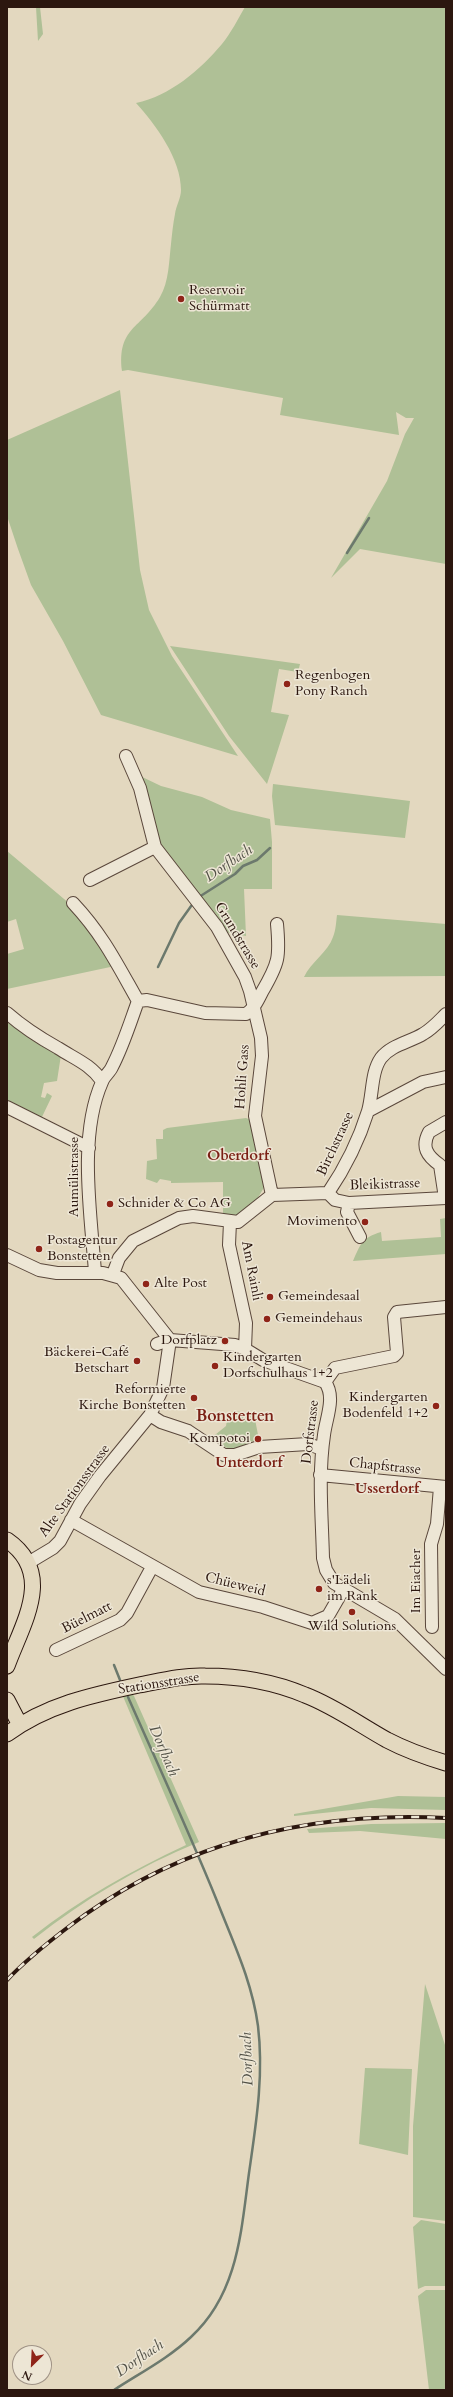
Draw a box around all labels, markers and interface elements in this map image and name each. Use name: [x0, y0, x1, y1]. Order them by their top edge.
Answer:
place label: Reservoir Schürmatt: [189, 283, 250, 316]
marker: Reservoir Schürmatt: [176, 294, 186, 304]
place label: Regenbogen Pony Ranch: [295, 668, 370, 700]
marker: Regenbogen Pony Ranch: [282, 679, 292, 689]
water label: Dorfbach: [202, 842, 256, 886]
street label: Grundstrasse: [210, 899, 264, 973]
street label: Hohli Gass: [232, 1044, 254, 1110]
street label: Birchstrasse: [314, 1109, 358, 1179]
street label: Aumülistrasse: [67, 1137, 83, 1217]
district label: Oberdorf: [207, 1148, 269, 1166]
street label: Bleikistrasse: [349, 1175, 421, 1195]
place label: Schnider & Co AG: [118, 1196, 231, 1212]
marker: Schnider & Co AG: [105, 1199, 115, 1209]
place label: Movimento: [287, 1214, 357, 1230]
marker: Movimento: [360, 1217, 370, 1227]
place label: Postagentur Bonstetten: [47, 1233, 117, 1266]
street label: Am Rainli: [237, 1240, 265, 1302]
marker: Postagentur Bonstetten: [34, 1244, 44, 1254]
place label: Alte Post: [154, 1276, 207, 1292]
marker: Alte Post: [141, 1279, 151, 1289]
place label: Gemeindesaal: [278, 1289, 360, 1305]
marker: Gemeindesaal: [265, 1292, 275, 1302]
place label: Gemeindehaus: [275, 1311, 362, 1327]
marker: Gemeindehaus: [262, 1314, 272, 1324]
place label: Dorfplatz: [161, 1333, 217, 1349]
marker: Dorfplatz: [220, 1336, 230, 1346]
place label: Bäckerei-Café Betschart: [44, 1345, 129, 1378]
place label: Kindergarten Dorfschulhaus 1+2: [223, 1350, 333, 1382]
marker: Bäckerei-Café Betschart: [132, 1356, 142, 1366]
marker: Kindergarten Dorfschulhaus 1+2: [210, 1361, 220, 1371]
place label: Reformierte Kirche Bonstetten: [79, 1382, 186, 1414]
place label: Kindergarten Bodenfeld 1+2: [342, 1390, 428, 1422]
marker: Reformierte Kirche Bonstetten: [189, 1393, 199, 1403]
street label: Dorfstrasse: [299, 1399, 323, 1465]
marker: Kindergarten Bodenfeld 1+2: [431, 1401, 441, 1411]
district label: Bonstetten: [196, 1407, 274, 1427]
place label: Kompotoi: [189, 1431, 250, 1447]
marker: Kompotoi: [253, 1434, 263, 1444]
street label: Alte Stationsstrasse: [36, 1442, 114, 1540]
district label: Unterdorf: [215, 1455, 283, 1473]
street label: Chapfstrasse: [348, 1455, 422, 1479]
district label: Usserdorf: [355, 1481, 419, 1499]
street label: Im Eiacher: [409, 1549, 425, 1613]
street label: Chüeweid: [203, 1569, 267, 1601]
place label: s'Lädeli im Rank: [327, 1573, 378, 1606]
marker: s'Lädeli im Rank: [314, 1584, 324, 1594]
street label: Büelmatt: [59, 1598, 115, 1638]
marker: Wild Solutions: [347, 1607, 357, 1617]
place label: Wild Solutions: [308, 1619, 396, 1635]
street label: Stationsstrasse: [117, 1669, 201, 1699]
water label: Dorfbach: [144, 1723, 182, 1779]
water label: Dorfbach: [238, 2032, 258, 2086]
water label: Dorfbach: [113, 2337, 167, 2381]
north arrow: [12, 2345, 52, 2385]
text: N: [20, 2367, 35, 2384]

